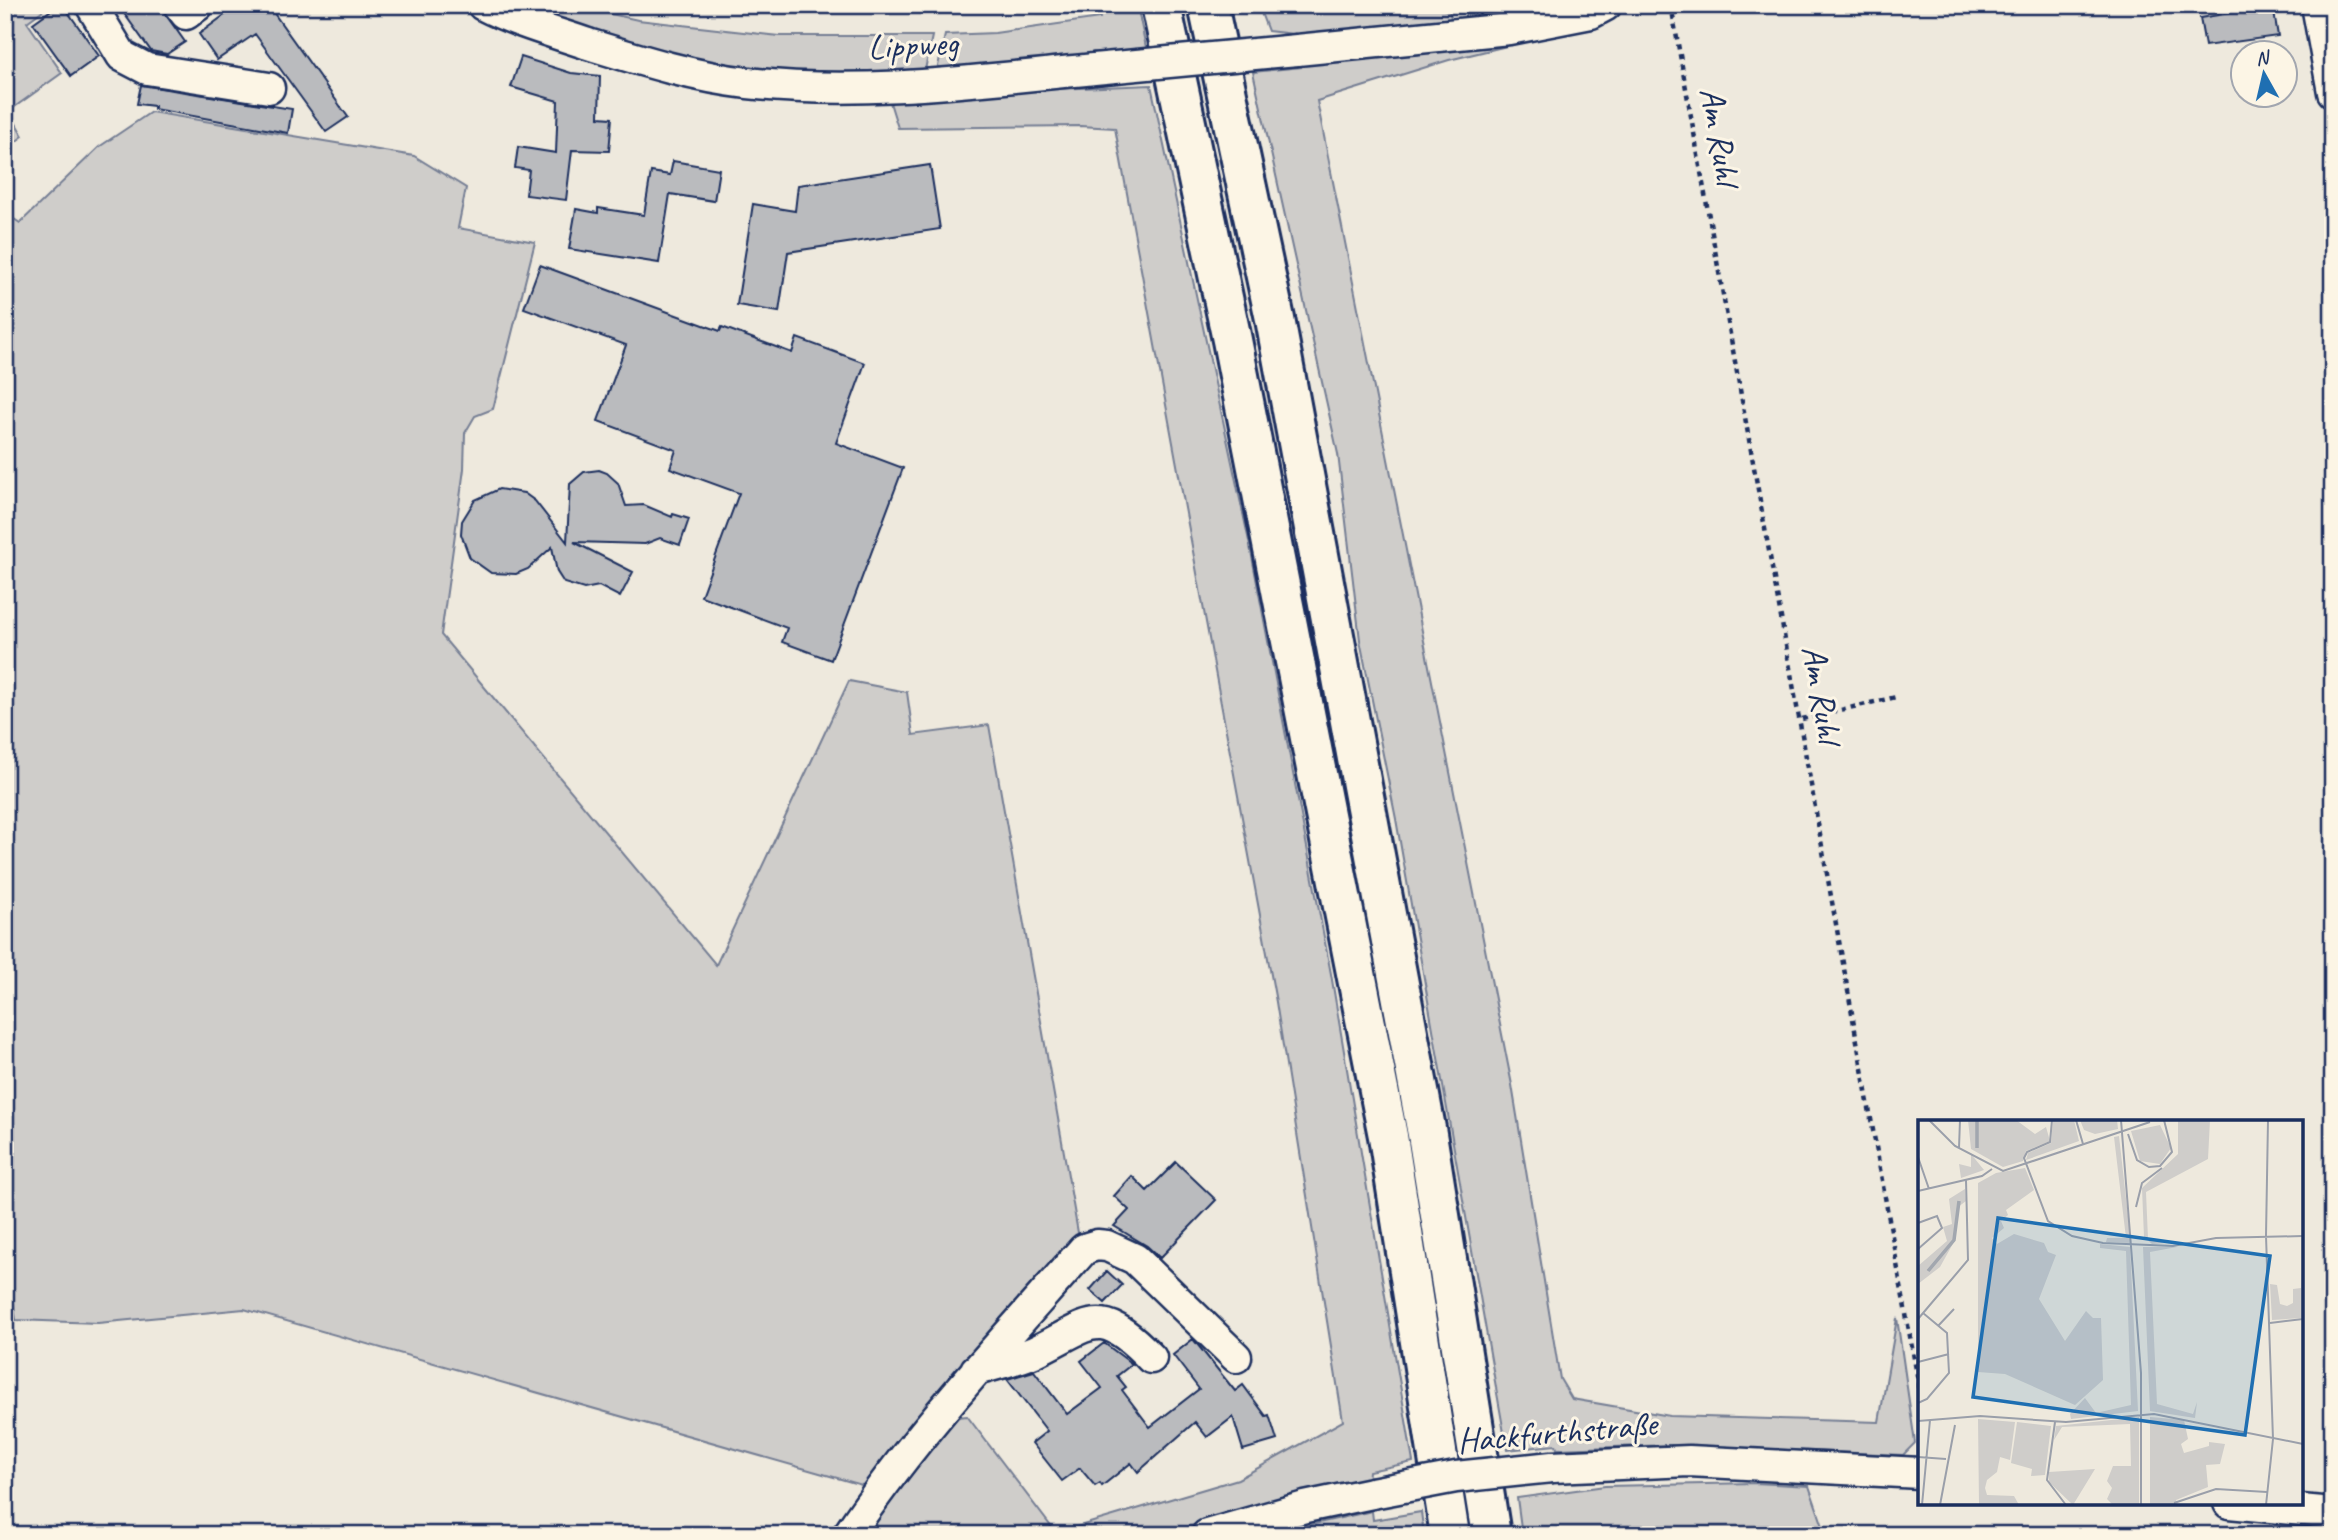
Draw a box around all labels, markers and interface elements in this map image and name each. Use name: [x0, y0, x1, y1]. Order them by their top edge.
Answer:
street label: Lippweg: [867, 20, 961, 70]
north arrow: [2230, 38, 2300, 108]
text: N: [2254, 45, 2272, 71]
street label: Am Ruhl: [1689, 84, 1752, 194]
street label: Am Ruhl: [1791, 642, 1854, 752]
inset map: [1918, 1120, 2303, 1505]
street label: Hackfurthstraße: [1455, 1401, 1661, 1463]

